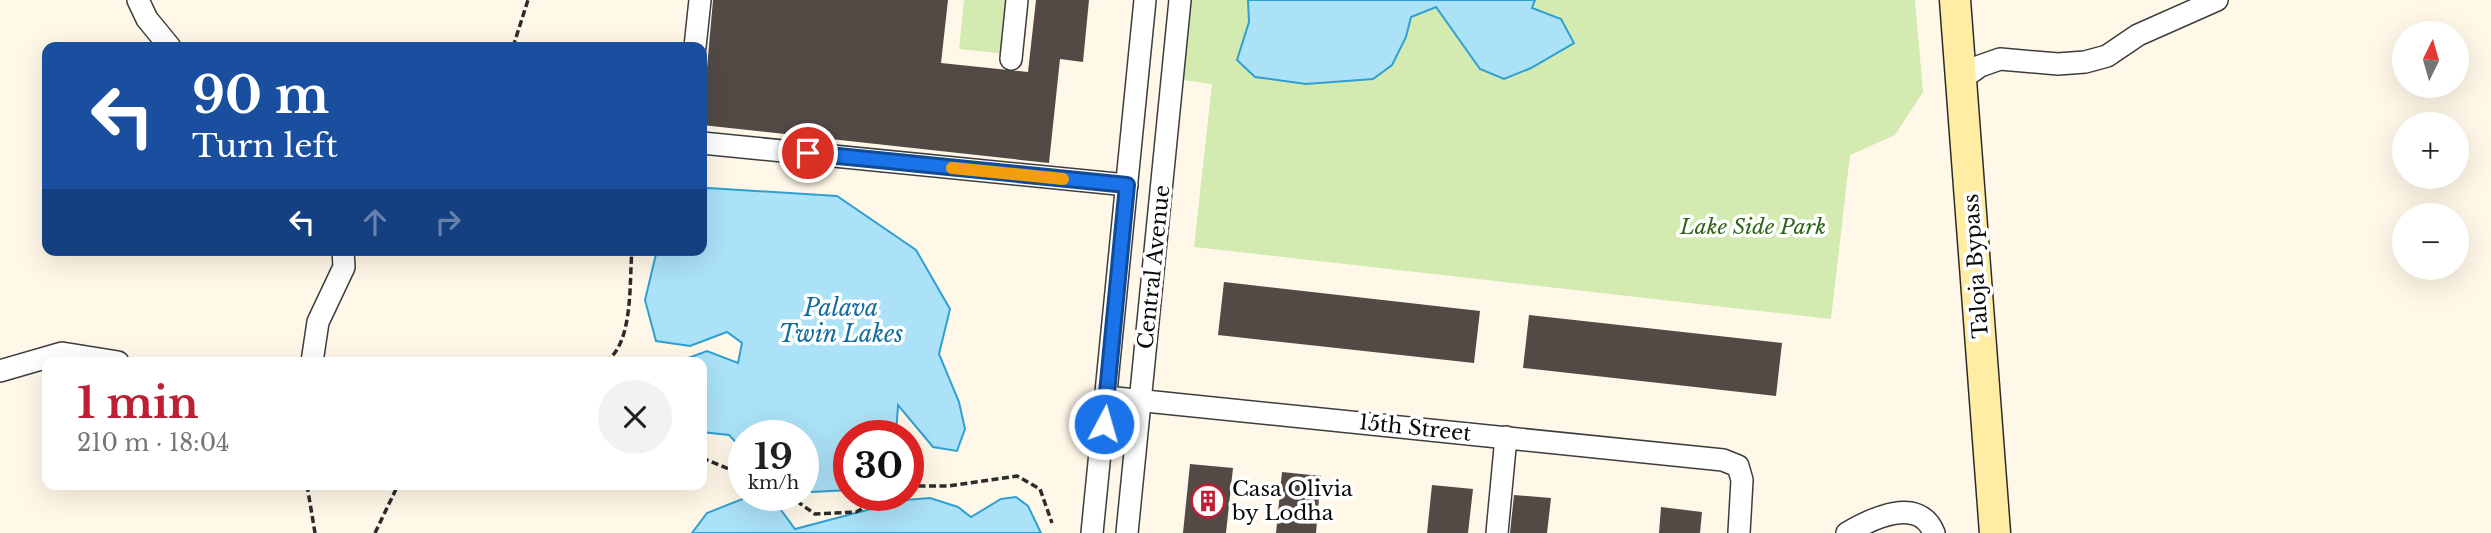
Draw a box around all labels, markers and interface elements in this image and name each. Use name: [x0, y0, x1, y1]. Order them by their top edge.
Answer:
north arrow: [2392, 21, 2469, 98]
map controls: [2392, 21, 2469, 280]
text: 90 m: [192, 65, 329, 126]
icon: left: [77, 70, 168, 161]
button: +: [2392, 112, 2469, 189]
pin: [778, 123, 838, 183]
text: Turn left: [192, 126, 338, 166]
icon: arrive: [789, 134, 827, 172]
street label: Central Avenue: [1132, 184, 1176, 350]
street label: Taloja Bypass: [1958, 193, 1994, 339]
icon: left: [283, 203, 321, 241]
icon: ahead: [356, 203, 394, 241]
icon: right: [429, 203, 467, 241]
button: −: [2392, 203, 2469, 280]
park label: Lake Side Park: [1679, 214, 1826, 240]
water label: Palava Twin Lakes: [779, 294, 903, 348]
text: 1 min: [77, 377, 199, 429]
button: close: [598, 380, 672, 454]
position arrow: [1067, 387, 1141, 461]
street label: 15th Street: [1358, 409, 1473, 447]
speed limit sign: 30: [833, 420, 924, 511]
text: 210 m · 18:04: [77, 429, 230, 457]
text: 19: [754, 435, 793, 478]
text: km/h: [748, 472, 799, 494]
place label: Casa Olivia by Lodha: [1231, 476, 1353, 526]
building icon: Casa Olivia by Lodha: [1189, 482, 1227, 520]

